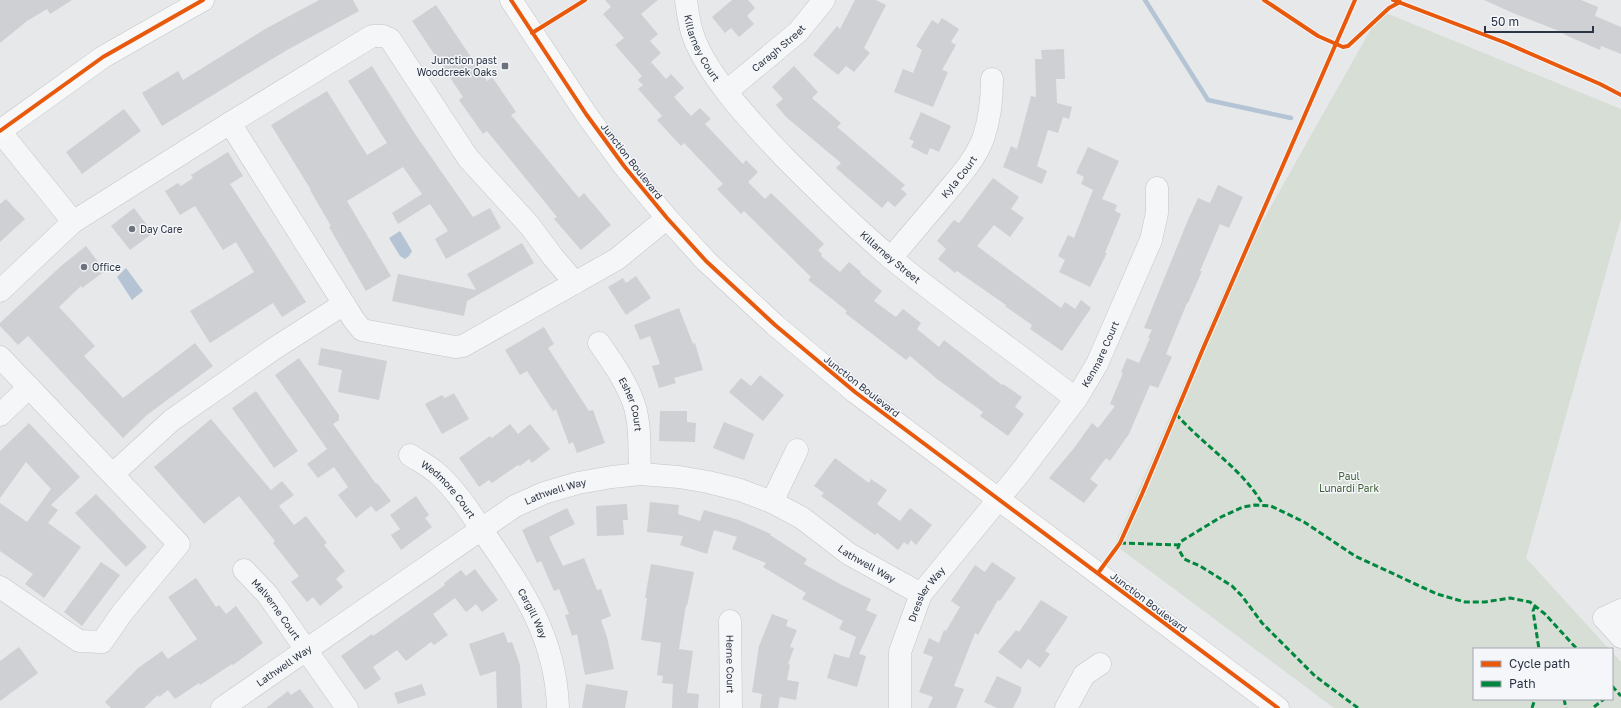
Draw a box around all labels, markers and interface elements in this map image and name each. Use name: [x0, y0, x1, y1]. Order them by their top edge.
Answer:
scale bar: [1485, 8, 1593, 34]
street label: Killarney Court: [682, 14, 722, 83]
text: 50 m: [1491, 14, 1519, 29]
street label: Caragh Street: [749, 22, 808, 74]
place label: Junction past Woodcreek Oaks: [417, 54, 497, 78]
marker: Junction past Woodcreek Oaks: [500, 61, 510, 71]
street label: Junction Boulevard: [599, 121, 665, 201]
street label: Kyla Court: [938, 153, 979, 200]
place label: Day Care: [140, 223, 183, 235]
marker: Day Care: [127, 224, 137, 234]
street label: Killarney Street: [858, 228, 923, 286]
place label: Office: [92, 261, 121, 273]
marker: Office: [79, 262, 89, 272]
street label: Kenmare Court: [1079, 319, 1121, 389]
street label: Junction Boulevard: [822, 353, 902, 419]
street label: Esher Court: [617, 375, 645, 432]
street label: Wedmore Court: [419, 458, 478, 520]
park label: Paul Lunardi Park: [1319, 470, 1379, 494]
street label: Lathwell Way: [522, 476, 587, 507]
street label: Lathwell Way: [836, 542, 898, 585]
street label: Dressler Way: [905, 564, 947, 623]
street label: Junction Boulevard: [1108, 569, 1190, 635]
street label: Malverne Court: [249, 576, 303, 642]
street label: Cargill Way: [516, 586, 550, 640]
street label: Herne Court: [724, 635, 737, 693]
street label: Lathwell Way: [254, 642, 314, 689]
legend: [1473, 648, 1613, 700]
text: Cycle path: [1509, 656, 1570, 671]
text: Path: [1509, 676, 1536, 691]

